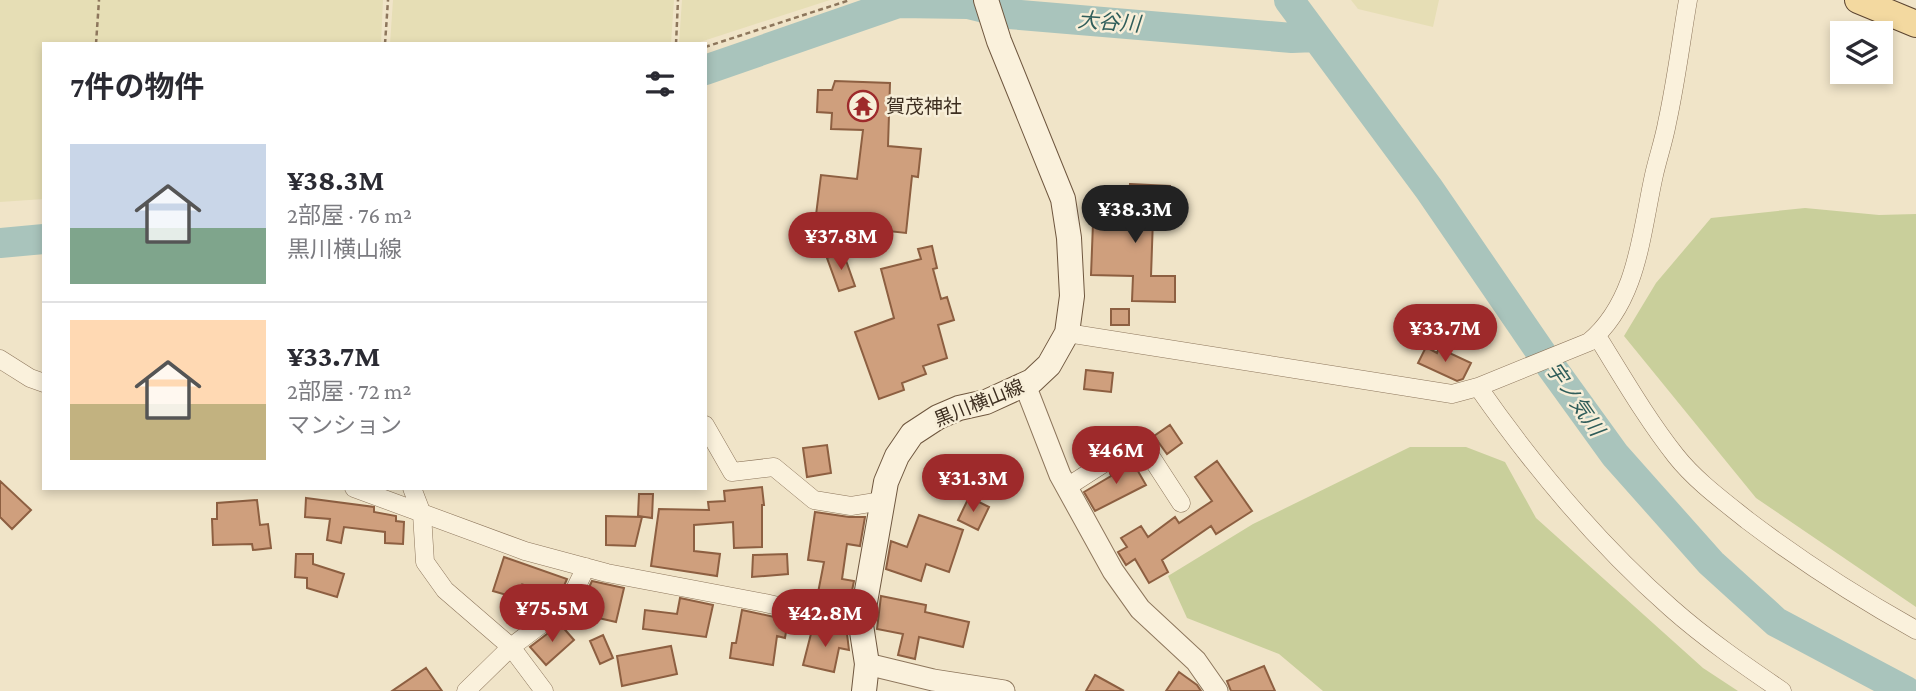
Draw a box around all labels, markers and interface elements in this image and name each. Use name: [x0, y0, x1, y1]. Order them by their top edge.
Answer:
water label: 大谷川: [1077, 8, 1143, 36]
map controls: [1830, 21, 1893, 84]
button: layers: [1830, 21, 1893, 84]
icon: filters: [641, 65, 679, 103]
text: 7件の物件: [70, 70, 205, 103]
temple icon: 賀茂神社: [846, 89, 880, 123]
place label: 賀茂神社: [886, 96, 962, 117]
text: ¥38.3M: [287, 163, 384, 196]
icon: home: [126, 172, 210, 256]
pin: ¥38.3M: [1078, 186, 1192, 245]
text: ¥38.3M: [1098, 195, 1172, 221]
text: 2部屋 · 76 m²: [287, 202, 412, 228]
pin: ¥37.8M: [784, 212, 898, 272]
text: ¥37.8M: [804, 222, 878, 248]
text: 黒川横山線: [287, 236, 402, 262]
pin: ¥33.7M: [1388, 304, 1502, 364]
text: ¥33.7M: [1409, 314, 1481, 340]
text: ¥33.7M: [287, 339, 380, 372]
icon: home: [126, 348, 210, 432]
water label: 宇ノ気川: [1541, 358, 1610, 442]
street label: 黒川横山線: [931, 375, 1027, 431]
text: 2部屋 · 72 m²: [287, 378, 411, 404]
text: マンション: [287, 412, 402, 438]
pin: ¥46M: [1075, 426, 1157, 486]
text: ¥46M: [1088, 436, 1144, 462]
pin: ¥31.3M: [916, 454, 1030, 514]
text: ¥31.3M: [938, 464, 1008, 490]
pin: ¥75.5M: [495, 584, 609, 644]
pin: ¥42.8M: [768, 590, 882, 649]
text: ¥75.5M: [516, 594, 588, 620]
text: ¥42.8M: [788, 599, 862, 625]

